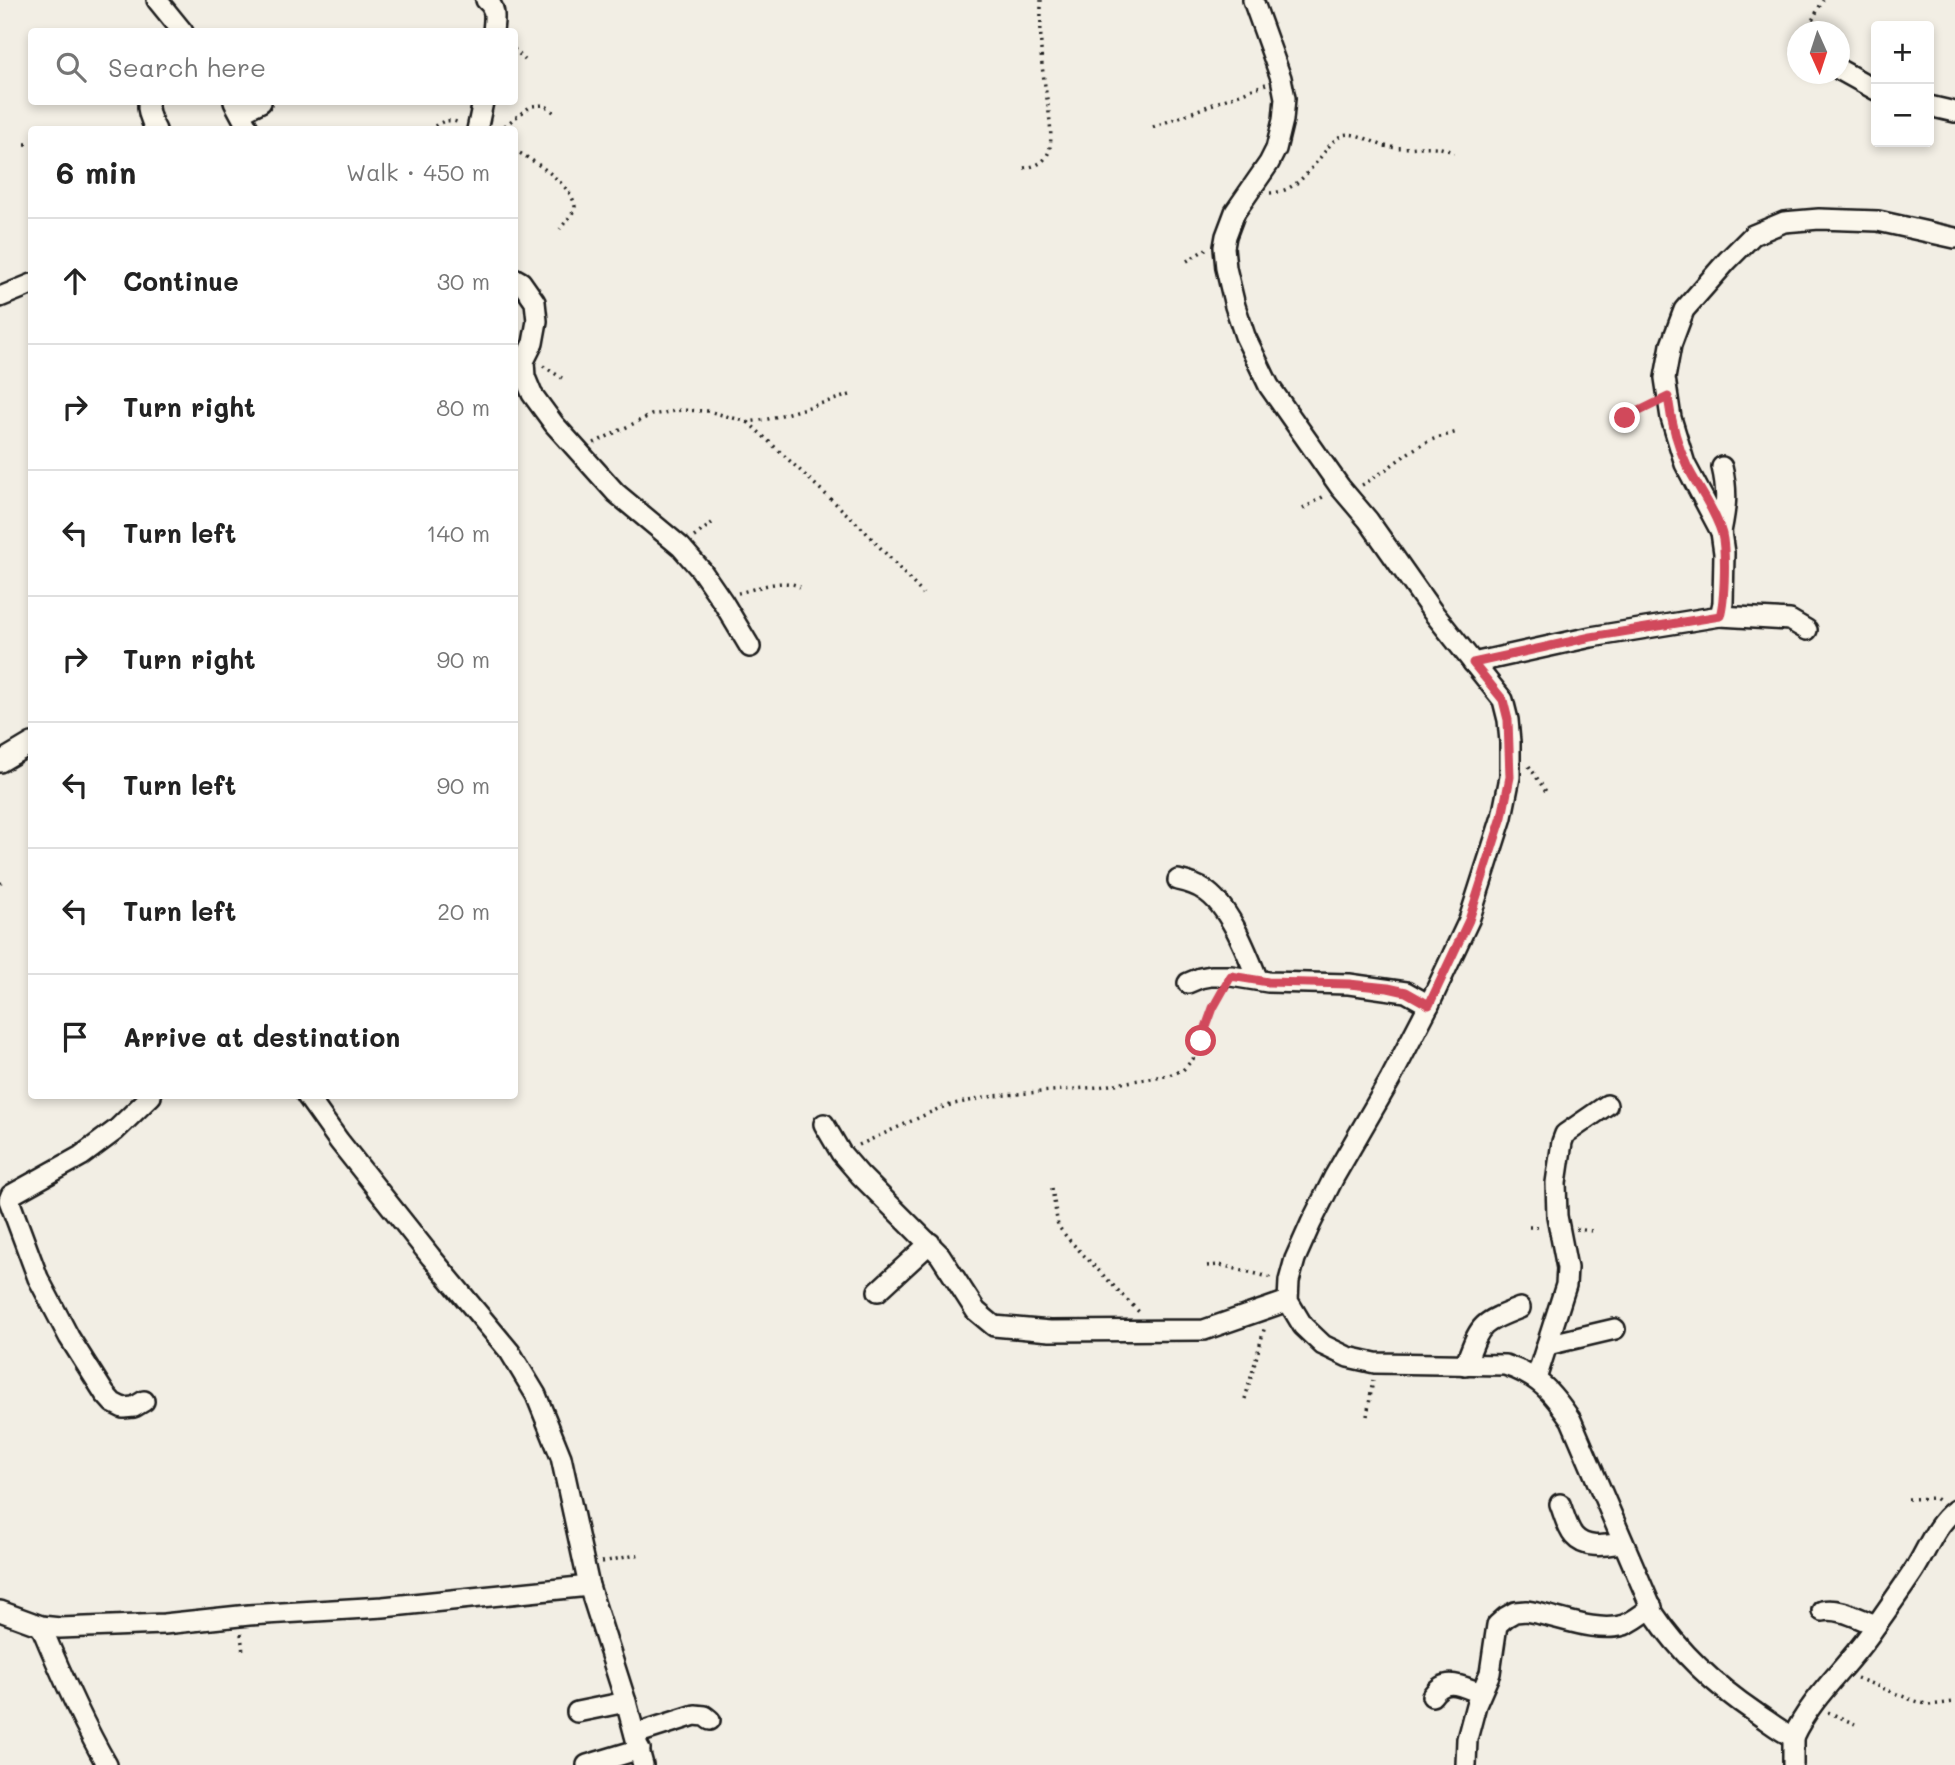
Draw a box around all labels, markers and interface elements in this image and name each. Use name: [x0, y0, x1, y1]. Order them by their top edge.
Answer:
north arrow: [1787, 21, 1850, 84]
map controls: [1871, 21, 1934, 147]
button: +: [1871, 21, 1934, 84]
search box: [28, 28, 518, 105]
icon: search: [52, 48, 90, 86]
text: Search here: [108, 50, 266, 84]
button: −: [1871, 84, 1934, 147]
text: 6 min: [56, 152, 136, 192]
text: Walk · 450 m: [346, 157, 490, 187]
icon: ahead: [56, 262, 94, 300]
text: Continue: [123, 264, 239, 298]
text: 30 m: [437, 266, 490, 296]
icon: right: [56, 388, 94, 426]
text: Turn right: [123, 390, 256, 424]
text: 80 m: [436, 392, 490, 422]
route end: [1609, 402, 1640, 433]
icon: left: [56, 514, 94, 552]
text: Turn left: [123, 516, 236, 550]
text: 140 m: [426, 518, 490, 548]
icon: right: [56, 640, 94, 678]
text: Turn right: [123, 642, 256, 676]
text: 90 m: [437, 644, 490, 674]
icon: left: [56, 766, 94, 804]
text: Turn left: [123, 768, 236, 802]
text: 90 m: [437, 770, 490, 800]
icon: left: [56, 892, 94, 930]
text: Turn left: [123, 894, 236, 928]
text: 20 m: [437, 896, 490, 926]
icon: arrive: [56, 1018, 94, 1056]
text: Arrive at destination: [123, 1020, 400, 1054]
route start: [1185, 1025, 1216, 1056]

